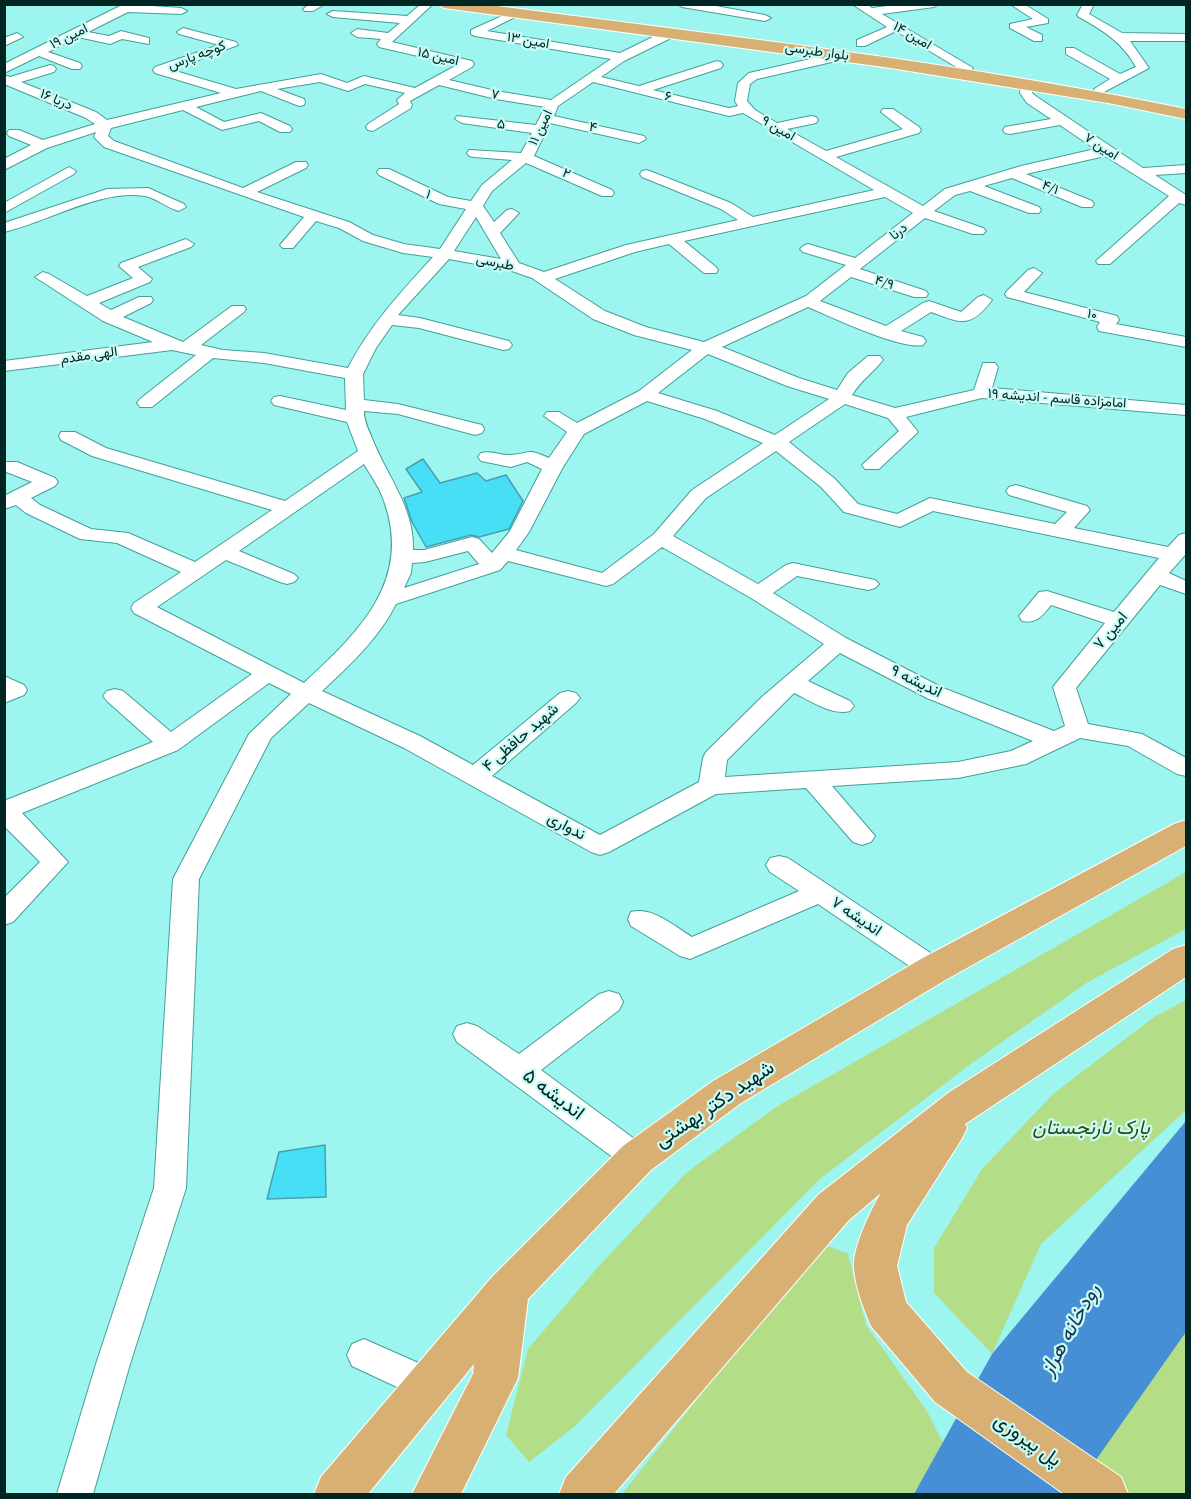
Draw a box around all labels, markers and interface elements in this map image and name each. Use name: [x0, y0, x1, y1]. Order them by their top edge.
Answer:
street label: امین ۱۴: [890, 18, 934, 54]
street label: امین ۱۹: [47, 21, 91, 53]
street label: امین ۱۳: [505, 29, 551, 53]
street label: کوچه پارس: [166, 38, 228, 74]
street label: بلوار طبرسی: [784, 39, 850, 65]
street label: امین ۱۵: [416, 44, 460, 70]
street label: دریا ۱۶: [37, 86, 75, 114]
street label: ۷: [489, 86, 501, 104]
street label: ۶: [663, 88, 673, 106]
street label: امین ۱۱: [525, 107, 557, 149]
street label: امین ۹: [758, 113, 798, 145]
street label: ۵: [496, 116, 506, 134]
street label: ۴: [587, 119, 599, 137]
street label: امین ۷: [1081, 130, 1121, 164]
street label: ۲: [559, 165, 573, 183]
street label: ۴/۱: [1039, 177, 1061, 199]
street label: ۱: [423, 187, 433, 203]
street label: درنا: [887, 220, 911, 244]
street label: طبرسی: [474, 251, 516, 275]
street label: ۴/۹: [872, 272, 896, 294]
street label: ۱۰: [1085, 306, 1099, 324]
street label: الهی مقدم: [59, 344, 119, 368]
street label: امامزاده قاسم - اندیشه ۱۹: [987, 386, 1127, 412]
street label: امین ۷: [1090, 608, 1132, 654]
street label: اندیشه ۹: [887, 661, 945, 703]
street label: شهید حافظی ۴: [479, 700, 563, 776]
street label: ندواری: [544, 809, 588, 845]
street label: اندیشه ۷: [827, 893, 885, 941]
street label: شهید دکتر بهشتی: [651, 1056, 779, 1154]
street label: اندیشه ۵: [517, 1064, 589, 1126]
park label: پارک نارنجستان: [1032, 1117, 1150, 1141]
water label: رودخانه هراز: [1036, 1280, 1106, 1380]
street label: پل پیروزی: [989, 1409, 1065, 1473]

